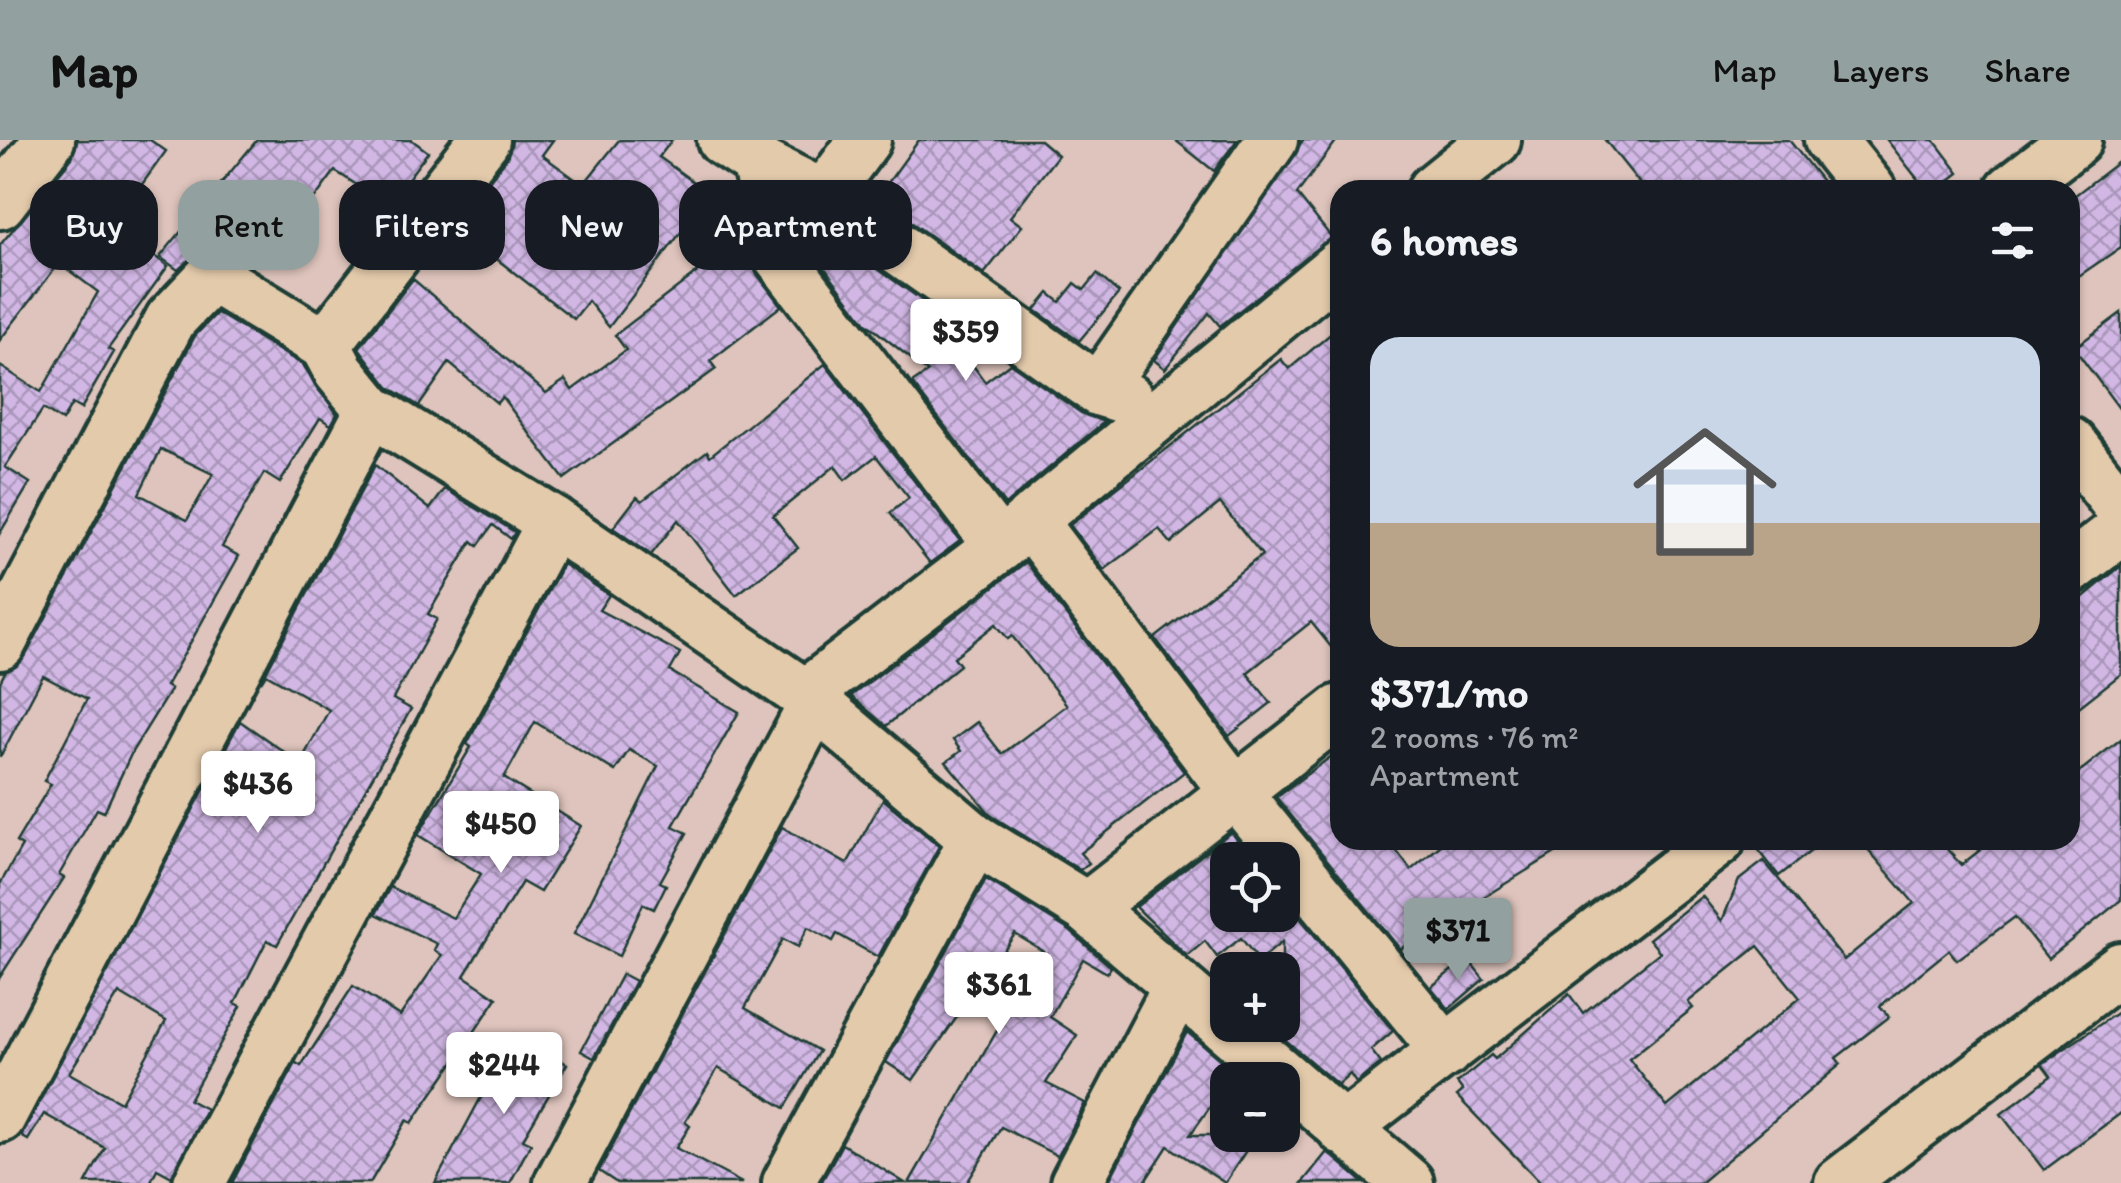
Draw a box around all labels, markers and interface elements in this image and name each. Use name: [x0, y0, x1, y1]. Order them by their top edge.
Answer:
text: Map: [50, 41, 138, 99]
text: Map: [1713, 49, 1777, 91]
text: Layers: [1832, 49, 1929, 91]
text: Share: [1984, 49, 2071, 91]
chip: Buy: [30, 180, 158, 270]
chip: Rent: [178, 180, 319, 270]
chip: Filters: [339, 180, 505, 270]
chip: New: [525, 180, 659, 270]
chip: Apartment: [679, 180, 912, 270]
icon: filters: [1985, 213, 2040, 268]
text: 6 homes: [1370, 215, 1518, 266]
pin: $359: [907, 299, 1025, 384]
text: $359: [932, 312, 1000, 350]
icon: home: [1615, 402, 1795, 582]
text: $371/mo: [1370, 667, 1529, 718]
text: 2 rooms · 76 m²: [1370, 718, 1579, 756]
pin: $436: [199, 751, 317, 836]
text: Apartment: [1370, 756, 1519, 794]
text: $436: [223, 764, 293, 802]
pin: $450: [442, 791, 560, 876]
text: $450: [465, 804, 537, 842]
map controls: [1210, 842, 1300, 1152]
button: locate: [1210, 842, 1300, 932]
pin: $371: [1399, 898, 1517, 983]
text: $371: [1426, 911, 1490, 949]
pin: $361: [940, 952, 1058, 1037]
button: +: [1210, 952, 1300, 1042]
text: $361: [966, 965, 1032, 1003]
pin: $244: [445, 1032, 563, 1117]
text: $244: [468, 1045, 540, 1083]
button: −: [1210, 1062, 1300, 1152]

